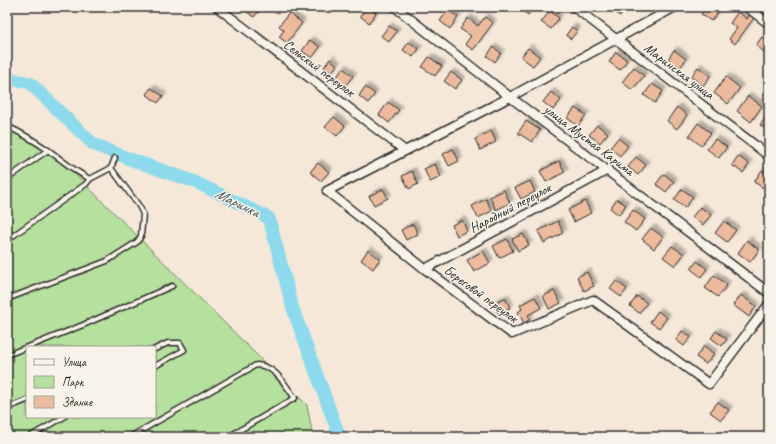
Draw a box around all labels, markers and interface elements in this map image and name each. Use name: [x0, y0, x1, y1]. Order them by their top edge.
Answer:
street label: Сельский переулок: [280, 36, 359, 101]
street label: Маринская улица: [641, 39, 718, 103]
street label: улица Мустая Карима: [540, 100, 638, 180]
street label: Народный переулок: [466, 179, 555, 237]
water label: Маринка: [212, 184, 264, 223]
street label: Береговой переулок: [441, 261, 523, 328]
legend: [26, 346, 156, 418]
text: Улица: [62, 354, 87, 370]
text: Парк: [62, 374, 85, 390]
text: Здание: [62, 394, 93, 410]

